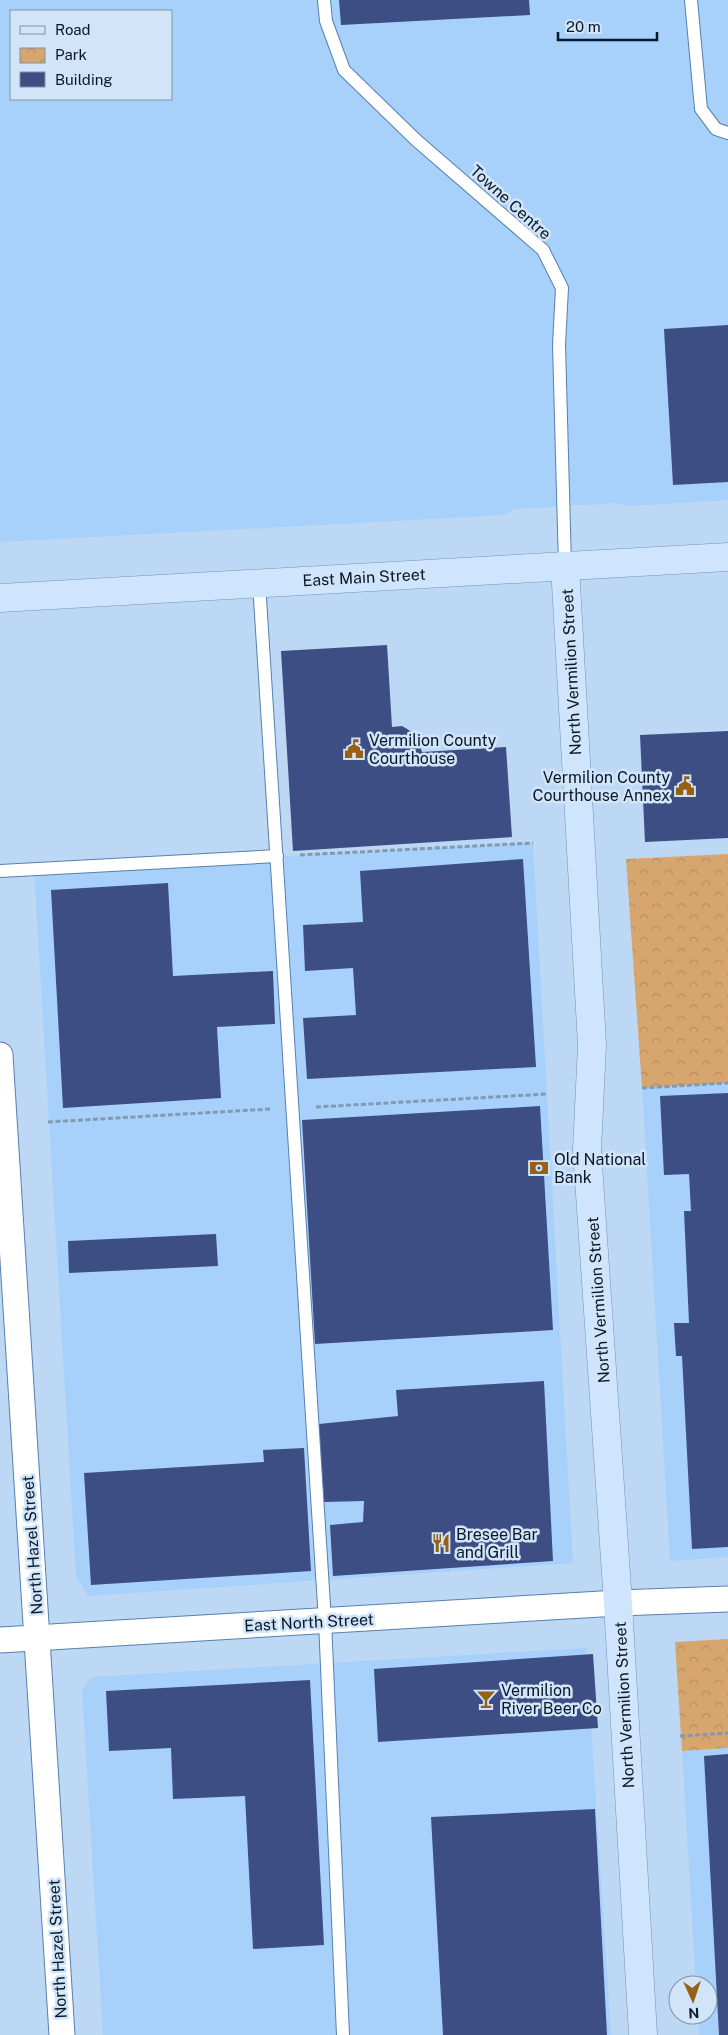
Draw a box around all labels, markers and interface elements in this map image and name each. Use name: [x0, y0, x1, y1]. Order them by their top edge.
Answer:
legend: [10, 10, 172, 100]
scale bar: [558, 10, 657, 42]
text: 20 m: [566, 18, 601, 35]
text: Road: [55, 21, 91, 38]
text: Park: [55, 46, 87, 63]
text: Building: [55, 71, 113, 88]
street label: Towne Centre: [466, 161, 555, 244]
street label: East Main Street: [302, 565, 426, 590]
street label: North Vermilion Street: [558, 588, 585, 756]
place label: Vermilion County Courthouse: [369, 731, 497, 768]
public building icon: Vermilion County Courthouse: [343, 738, 365, 760]
place label: Vermilion County Courthouse Annex: [533, 768, 670, 805]
public building icon: Vermilion County Courthouse Annex: [674, 775, 696, 797]
place label: Old National Bank: [554, 1150, 646, 1187]
bank icon: Old National Bank: [528, 1157, 550, 1179]
street label: North Vermilion Street: [583, 1216, 614, 1384]
street label: North Hazel Street: [18, 1475, 47, 1615]
place label: Bresee Bar and Grill: [456, 1525, 538, 1562]
restaurant icon: Bresee Bar and Grill: [430, 1532, 452, 1554]
street label: East North Street: [244, 1610, 374, 1635]
street label: North Vermilion Street: [611, 1621, 638, 1789]
place label: Vermilion River Beer Co: [501, 1681, 602, 1718]
bar icon: Vermilion River Beer Co: [475, 1688, 497, 1710]
street label: North Hazel Street: [44, 1879, 71, 2019]
north arrow: [668, 1975, 718, 2025]
text: N: [688, 2005, 700, 2021]

